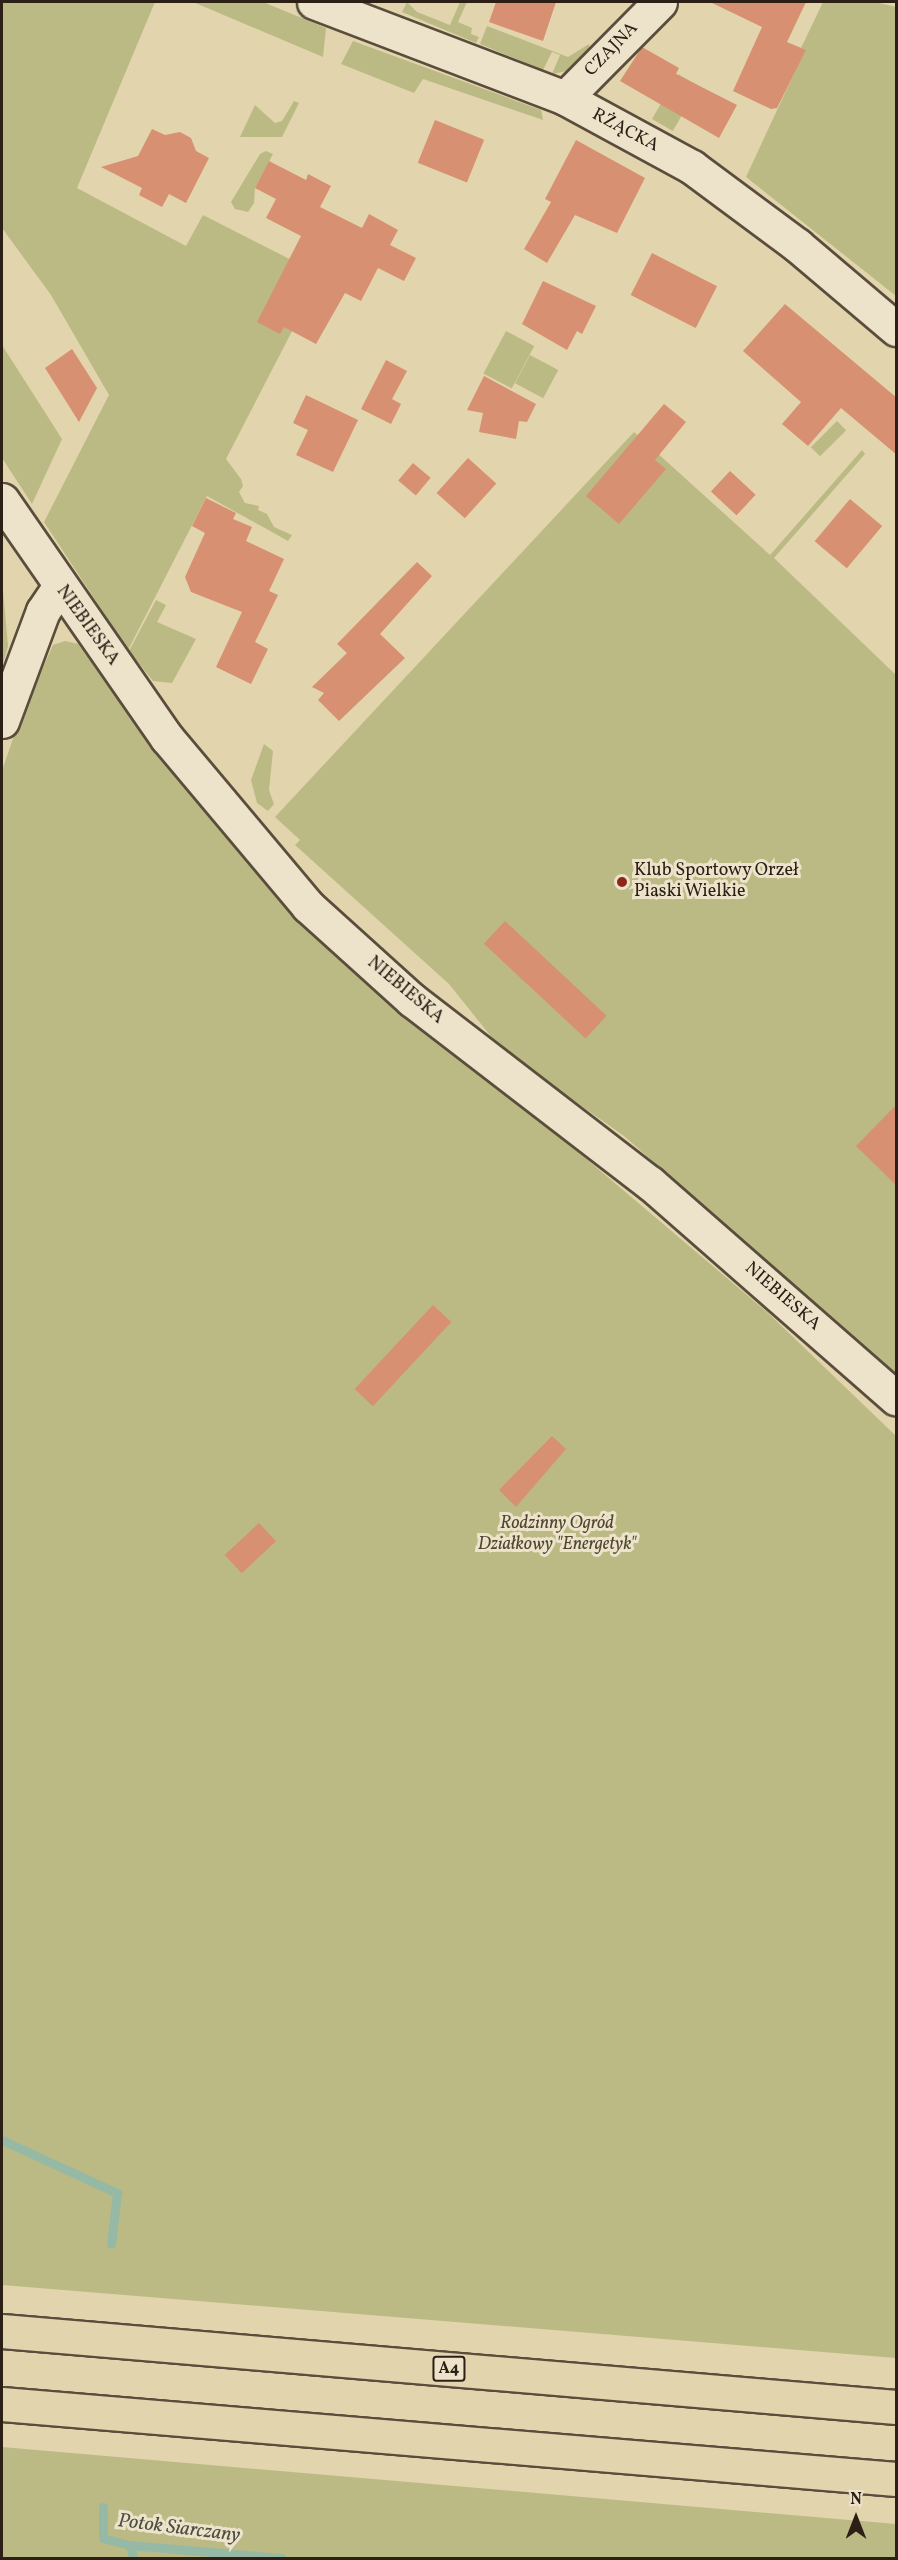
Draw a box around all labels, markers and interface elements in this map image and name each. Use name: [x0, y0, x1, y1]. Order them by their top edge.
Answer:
street label: CZAJNA: [581, 18, 643, 82]
street label: RŻĄCKA: [588, 104, 662, 158]
street label: NIEBIESKA: [51, 582, 123, 670]
place label: Klub Sportowy Orzeł Piaski Wielkie: [634, 861, 799, 904]
marker: Klub Sportowy Orzeł Piaski Wielkie: [615, 875, 629, 889]
street label: NIEBIESKA: [362, 953, 448, 1029]
street label: NIEBIESKA: [740, 1258, 824, 1336]
park label: Rodzinny Ogród Działkowy "Energetyk": [478, 1514, 636, 1556]
road number: A4: [431, 2356, 467, 2382]
north arrow: [826, 2488, 886, 2548]
text: N: [850, 2489, 862, 2511]
water label: Potok Siarczany: [116, 2510, 242, 2548]

